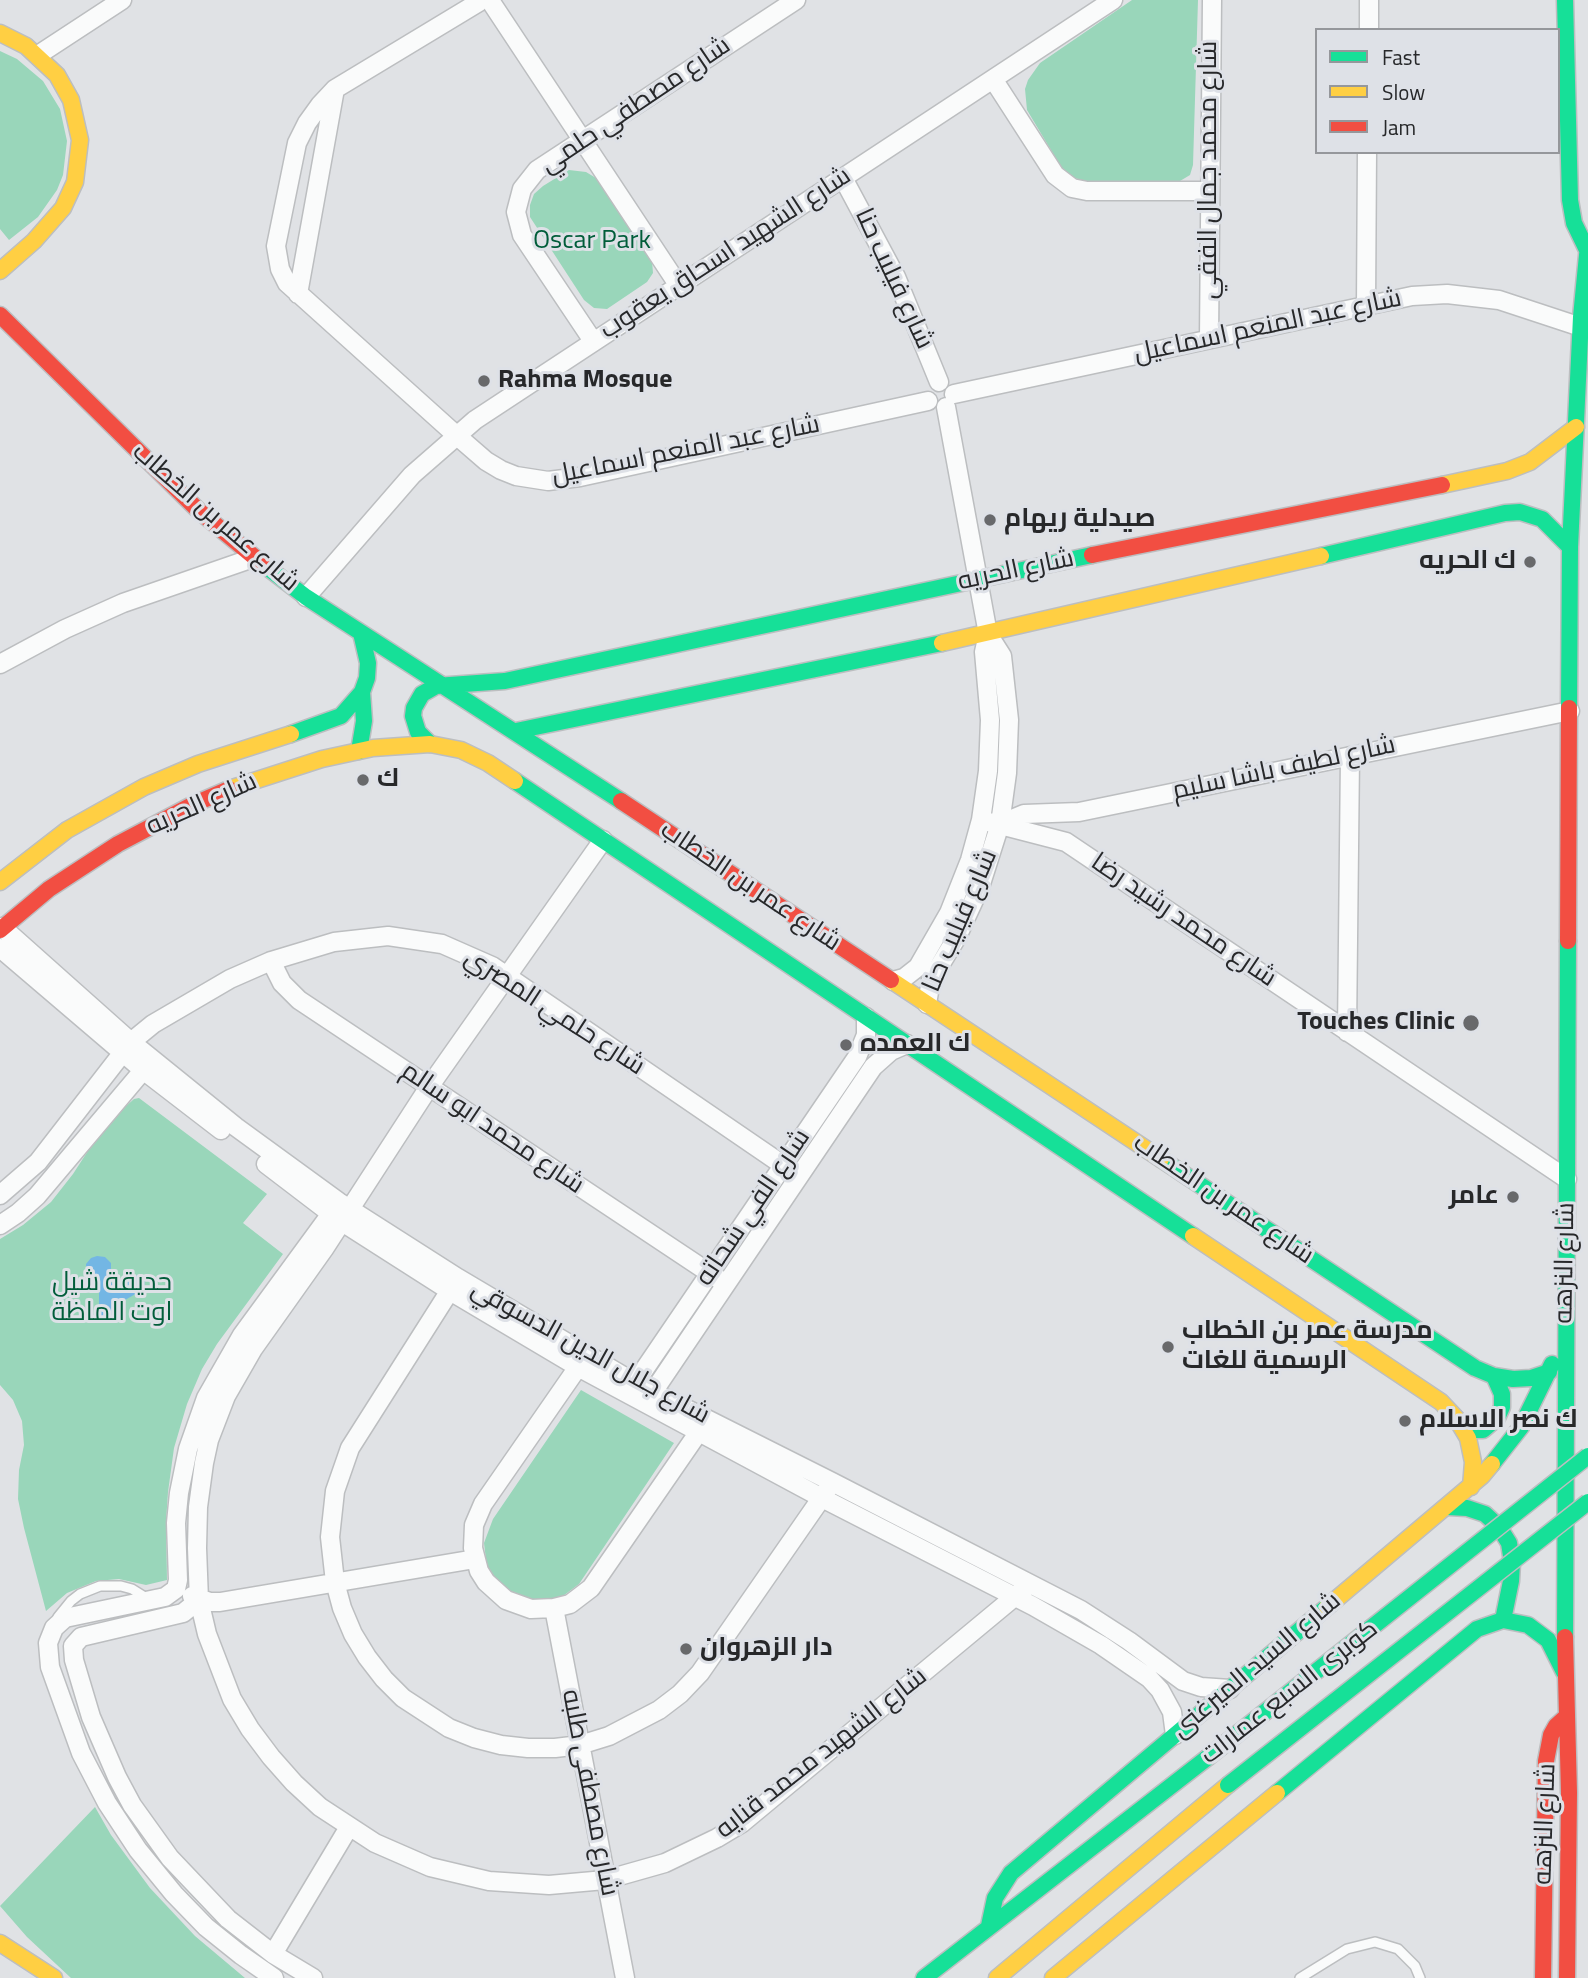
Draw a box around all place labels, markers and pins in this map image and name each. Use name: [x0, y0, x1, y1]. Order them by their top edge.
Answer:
place label: Rahma Mosque: [498, 365, 672, 397]
marker: Rahma Mosque: [476, 373, 492, 389]
place label: صيدلية ريهام: [1004, 504, 1156, 536]
marker: صيدلية ريهام: [982, 512, 998, 528]
place label: ك الحريه: [1419, 546, 1516, 578]
marker: ك الحريه: [1522, 554, 1538, 570]
place label: ك: [377, 764, 399, 796]
marker: ك: [355, 772, 371, 788]
place label: Touches Clinic: [1297, 1007, 1455, 1039]
marker: Touches Clinic: [1461, 1013, 1481, 1033]
place label: ك العمده: [860, 1029, 970, 1061]
marker: ك العمده: [838, 1037, 854, 1053]
place label: عامر: [1449, 1181, 1499, 1213]
marker: عامر: [1505, 1189, 1521, 1205]
place label: مدرسة عمر بن الخطاب الرسمية للغات: [1182, 1316, 1433, 1378]
marker: مدرسة عمر بن الخطاب الرسمية للغات: [1160, 1339, 1176, 1355]
place label: ك نصر الاسلام: [1419, 1405, 1577, 1437]
marker: ك نصر الاسلام: [1397, 1413, 1413, 1429]
place label: دار الزهروان: [700, 1633, 833, 1665]
marker: دار الزهروان: [678, 1641, 694, 1657]

